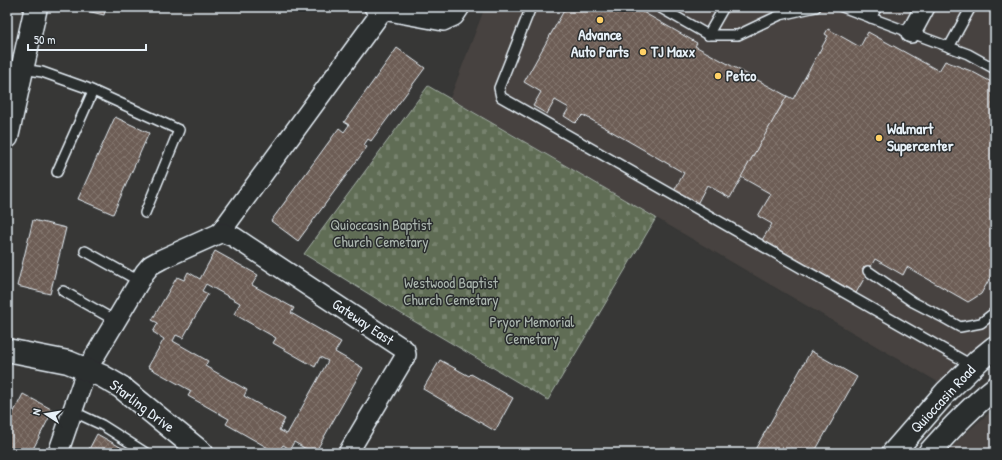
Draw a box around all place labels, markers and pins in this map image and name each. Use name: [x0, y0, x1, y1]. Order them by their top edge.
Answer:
marker: Advance Auto Parts: [595, 15, 605, 25]
place label: Advance Auto Parts: [571, 24, 629, 62]
place label: TJ Maxx: [650, 41, 696, 62]
marker: TJ Maxx: [638, 47, 648, 57]
place label: Petco: [726, 65, 756, 86]
marker: Petco: [713, 71, 723, 81]
place label: Walmart Supercenter: [887, 118, 954, 157]
marker: Walmart Supercenter: [874, 133, 884, 143]

